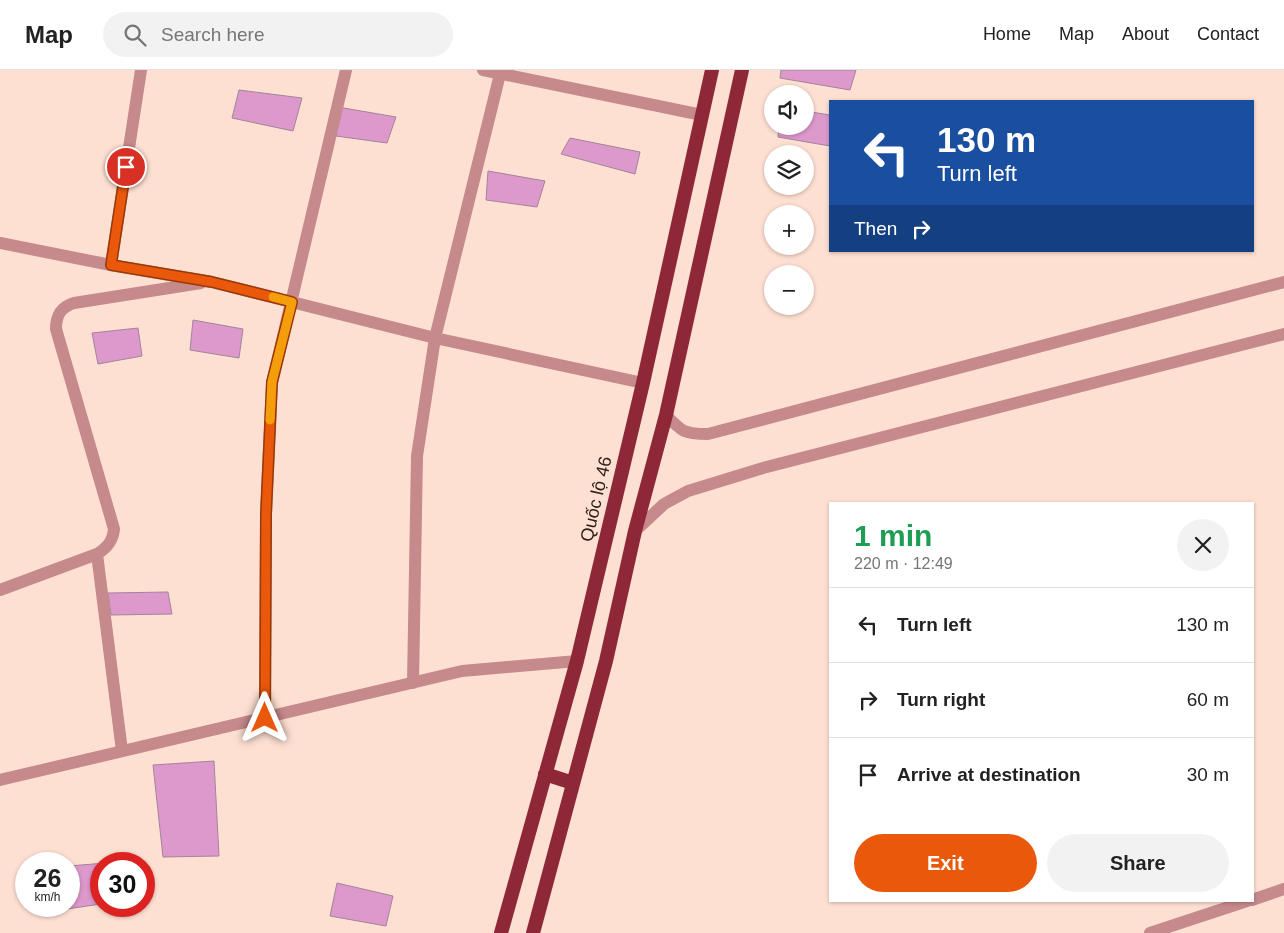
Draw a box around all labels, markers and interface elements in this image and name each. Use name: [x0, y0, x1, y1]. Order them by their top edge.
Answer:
search box: [103, 12, 453, 57]
text: Map: [25, 21, 73, 48]
icon: search: [121, 21, 149, 49]
text: Search here: [161, 24, 265, 45]
text: Home: [983, 24, 1031, 44]
text: Map: [1059, 24, 1094, 44]
text: About: [1122, 24, 1169, 44]
text: Contact: [1197, 24, 1259, 44]
map controls: [764, 85, 814, 315]
button: sound: [764, 85, 814, 135]
icon: left: [854, 120, 919, 185]
text: 130 m: [937, 120, 1036, 159]
button: layers: [764, 145, 814, 195]
pin: [105, 146, 147, 188]
icon: arrive: [112, 153, 140, 181]
text: Turn left: [937, 161, 1017, 186]
button: +: [764, 205, 814, 255]
icon: right: [907, 215, 935, 243]
text: Then: [854, 218, 897, 239]
button: −: [764, 265, 814, 315]
street label: Quốc lộ 46: [576, 454, 616, 544]
text: 1 min: [854, 519, 932, 552]
button: close: [1177, 519, 1229, 571]
text: 220 m · 12:49: [854, 555, 953, 572]
icon: left: [854, 611, 882, 639]
text: Turn left: [897, 614, 972, 635]
text: 130 m: [1176, 614, 1229, 635]
icon: right: [854, 686, 882, 714]
text: Turn right: [897, 689, 985, 710]
text: 60 m: [1187, 689, 1229, 710]
position arrow: [238, 691, 290, 743]
icon: arrive: [854, 761, 882, 789]
text: Arrive at destination: [897, 764, 1081, 785]
text: 30 m: [1187, 764, 1229, 785]
button: Exit: [854, 834, 1037, 892]
button: Share: [1047, 834, 1229, 892]
speed limit sign: 30: [90, 852, 155, 917]
text: 26: [34, 864, 61, 892]
text: km/h: [34, 890, 61, 904]

